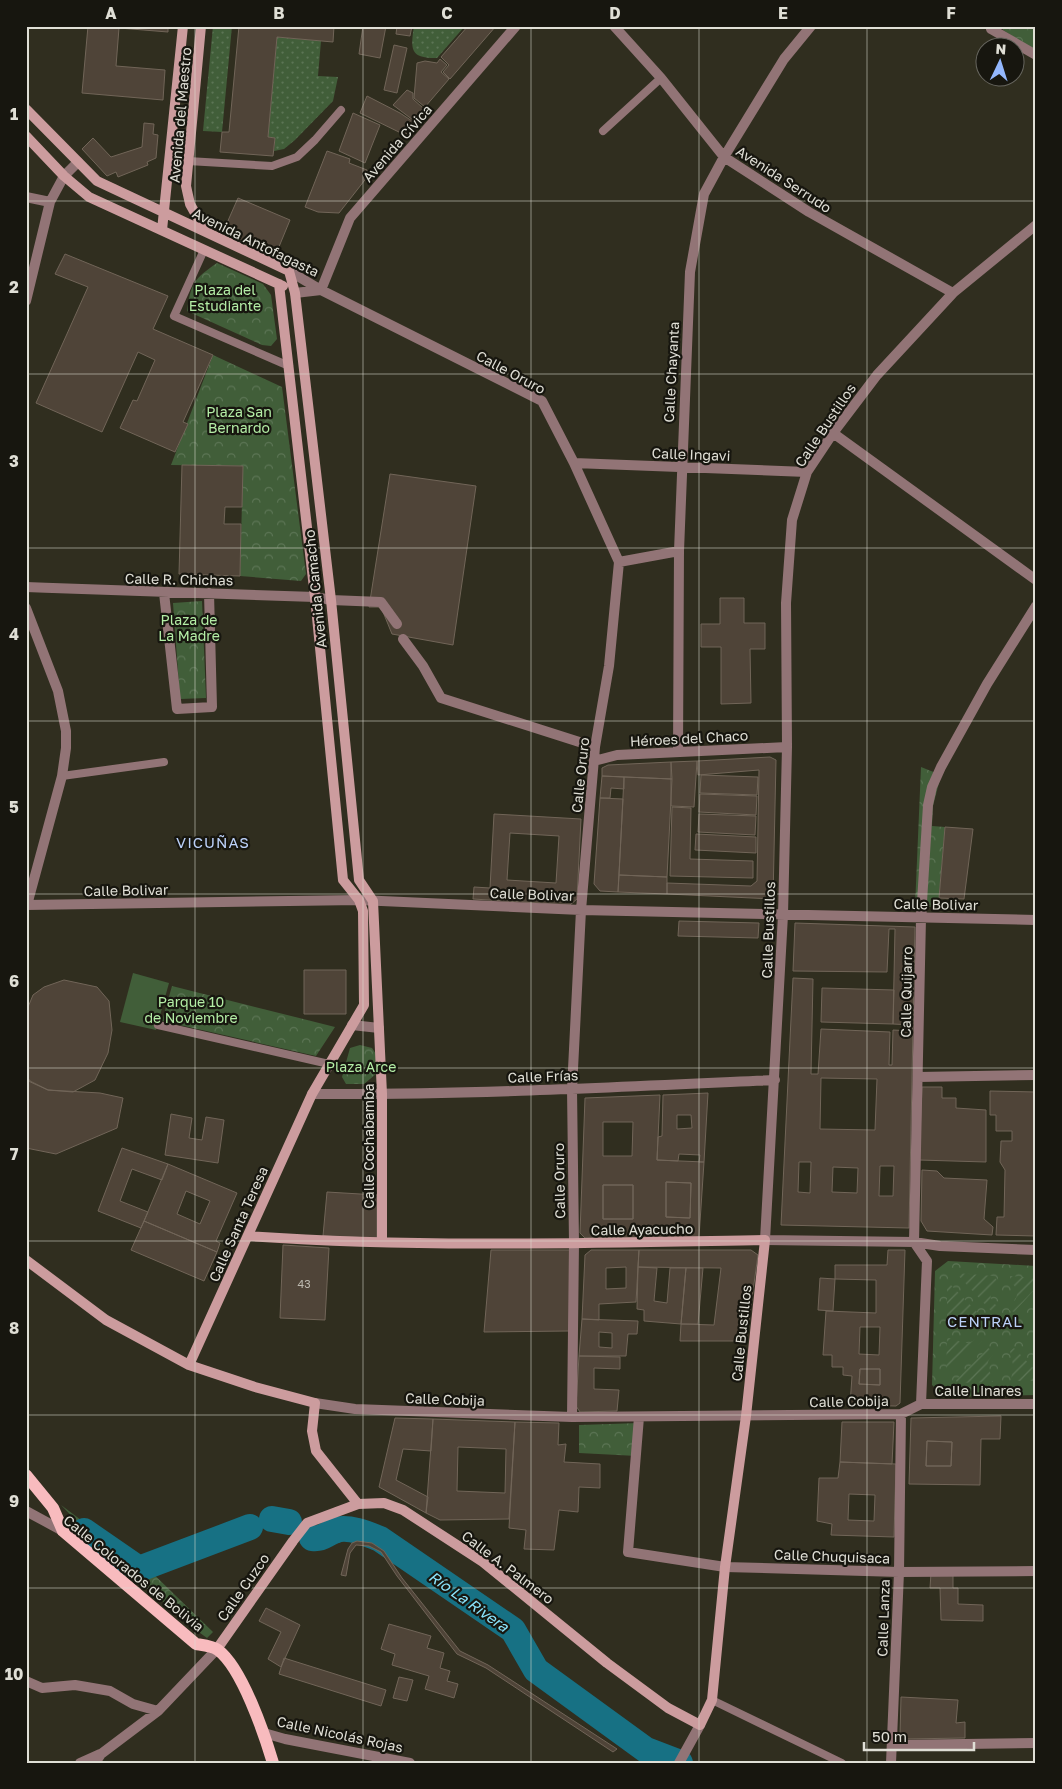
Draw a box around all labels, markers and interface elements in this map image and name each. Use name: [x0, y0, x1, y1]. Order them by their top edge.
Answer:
text: A: [105, 3, 117, 23]
text: B: [273, 3, 285, 23]
text: C: [441, 3, 453, 23]
text: D: [609, 3, 621, 23]
text: E: [778, 3, 788, 23]
text: F: [946, 3, 956, 23]
north arrow: [974, 38, 1024, 88]
text: N: [995, 40, 1007, 57]
street label: Avenida del Maestro: [166, 46, 194, 184]
street label: Avenida Cívica: [359, 101, 435, 185]
text: 1: [10, 104, 18, 124]
street label: Avenida Serrudo: [733, 142, 835, 216]
street label: Avenida Antofagasta: [190, 204, 322, 280]
text: 2: [9, 277, 19, 297]
park label: Plaza del Estudiante: [189, 281, 261, 314]
street label: Calle Chayanta: [660, 321, 682, 423]
street label: Calle Oruro: [474, 347, 548, 397]
street label: Calle Bustillos: [791, 380, 859, 470]
park label: Plaza San Bernardo: [206, 403, 272, 436]
street label: Calle Ingavi: [651, 444, 731, 464]
text: 3: [9, 451, 19, 471]
street label: Avenida Camacho: [300, 529, 330, 649]
street label: Calle R. Chichas: [125, 570, 233, 588]
park label: Plaza de La Madre: [158, 611, 220, 644]
text: 4: [9, 624, 19, 644]
street label: Héroes del Chaco: [629, 726, 749, 750]
street label: Calle Oruro: [568, 736, 592, 814]
text: 5: [9, 797, 19, 817]
district label: VICUÑAS: [176, 833, 250, 851]
street label: Calle Bolivar: [84, 881, 169, 899]
street label: Calle Bustillos: [758, 881, 778, 979]
street label: Calle Bolivar: [489, 884, 575, 904]
street label: Calle Bolivar: [894, 895, 979, 913]
street label: Calle Quijarro: [897, 946, 915, 1038]
text: 6: [9, 971, 19, 991]
park label: Parque 10 de Noviembre: [144, 993, 238, 1026]
park label: Plaza Arce: [326, 1058, 396, 1075]
street label: Calle Frías: [507, 1066, 579, 1086]
street label: Calle Cochabamba: [360, 1083, 377, 1209]
street label: Calle Oruro: [550, 1143, 568, 1219]
text: 7: [10, 1144, 19, 1164]
street label: Calle Santa Teresa: [205, 1164, 271, 1284]
street label: Calle Ayacucho: [591, 1220, 693, 1238]
house number: 43: [297, 1277, 311, 1290]
street label: Calle Bustillos: [727, 1284, 755, 1382]
district label: CENTRAL: [947, 1312, 1023, 1330]
text: 8: [9, 1318, 19, 1338]
street label: Calle Linares: [935, 1382, 1021, 1399]
street label: Calle Cobija: [405, 1389, 485, 1409]
street label: Calle Cobija: [809, 1392, 889, 1410]
text: 9: [9, 1491, 19, 1511]
street label: Calle Colorados de Bolivia: [60, 1511, 208, 1635]
street label: Calle A. Palmero: [459, 1527, 557, 1607]
street label: Calle Chuquisaca: [774, 1545, 890, 1567]
street label: Calle Cuzco: [213, 1550, 273, 1624]
water label: Río La Rivera: [426, 1567, 513, 1635]
street label: Calle Lanza: [873, 1579, 893, 1657]
text: 10: [5, 1664, 23, 1684]
street label: Calle Nicolás Rojas: [275, 1712, 405, 1756]
scale bar: [864, 1719, 974, 1751]
text: 50 m: [872, 1727, 907, 1745]

